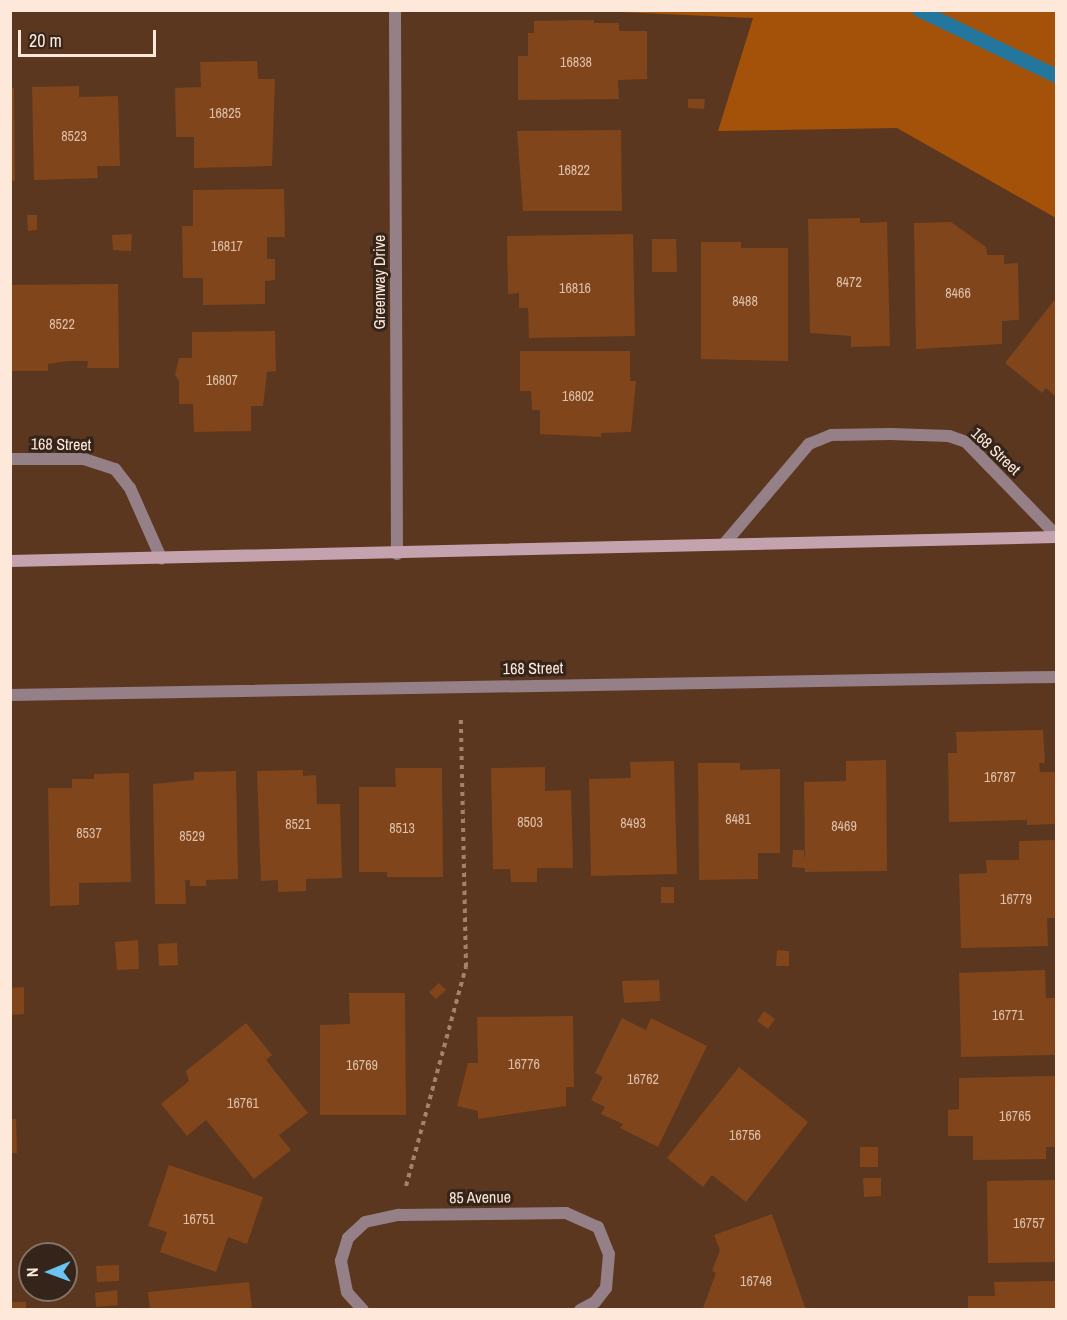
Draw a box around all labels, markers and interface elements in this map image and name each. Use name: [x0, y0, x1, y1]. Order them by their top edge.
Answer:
scale bar: [21, 18, 159, 56]
text: 20 m: [29, 28, 62, 53]
house number: 16838: [560, 54, 592, 70]
house number: 16825: [209, 105, 241, 121]
house number: 8523: [61, 128, 87, 144]
house number: 16822: [558, 162, 590, 178]
street label: Greenway Drive: [369, 235, 389, 329]
house number: 16817: [211, 238, 243, 254]
house number: 8472: [836, 274, 862, 290]
house number: 16816: [559, 280, 591, 296]
house number: 8466: [945, 285, 971, 301]
house number: 8488: [732, 293, 758, 309]
house number: 8522: [49, 316, 75, 332]
house number: 16807: [206, 372, 238, 388]
house number: 16802: [562, 388, 594, 404]
street label: 168 Street: [967, 423, 1025, 479]
street label: 168 Street: [31, 434, 91, 454]
street label: 168 Street: [503, 658, 563, 678]
house number: 16787: [984, 769, 1016, 785]
house number: 8481: [725, 811, 751, 827]
house number: 8503: [517, 814, 543, 830]
house number: 8493: [620, 815, 646, 831]
house number: 8521: [285, 816, 311, 832]
house number: 8469: [831, 818, 857, 834]
house number: 8513: [389, 820, 415, 836]
house number: 8537: [76, 825, 102, 841]
house number: 8529: [179, 828, 205, 844]
house number: 16779: [1000, 891, 1032, 907]
house number: 16771: [992, 1007, 1024, 1023]
house number: 16776: [508, 1056, 540, 1072]
house number: 16769: [346, 1057, 378, 1073]
house number: 16762: [627, 1071, 659, 1087]
house number: 16761: [227, 1095, 259, 1111]
house number: 16765: [999, 1108, 1031, 1124]
house number: 16756: [729, 1127, 761, 1143]
street label: 85 Avenue: [449, 1187, 511, 1207]
house number: 16751: [183, 1211, 215, 1227]
house number: 16757: [1013, 1215, 1045, 1231]
north arrow: [18, 1242, 78, 1302]
text: N: [21, 1267, 43, 1277]
house number: 16748: [740, 1273, 772, 1289]

